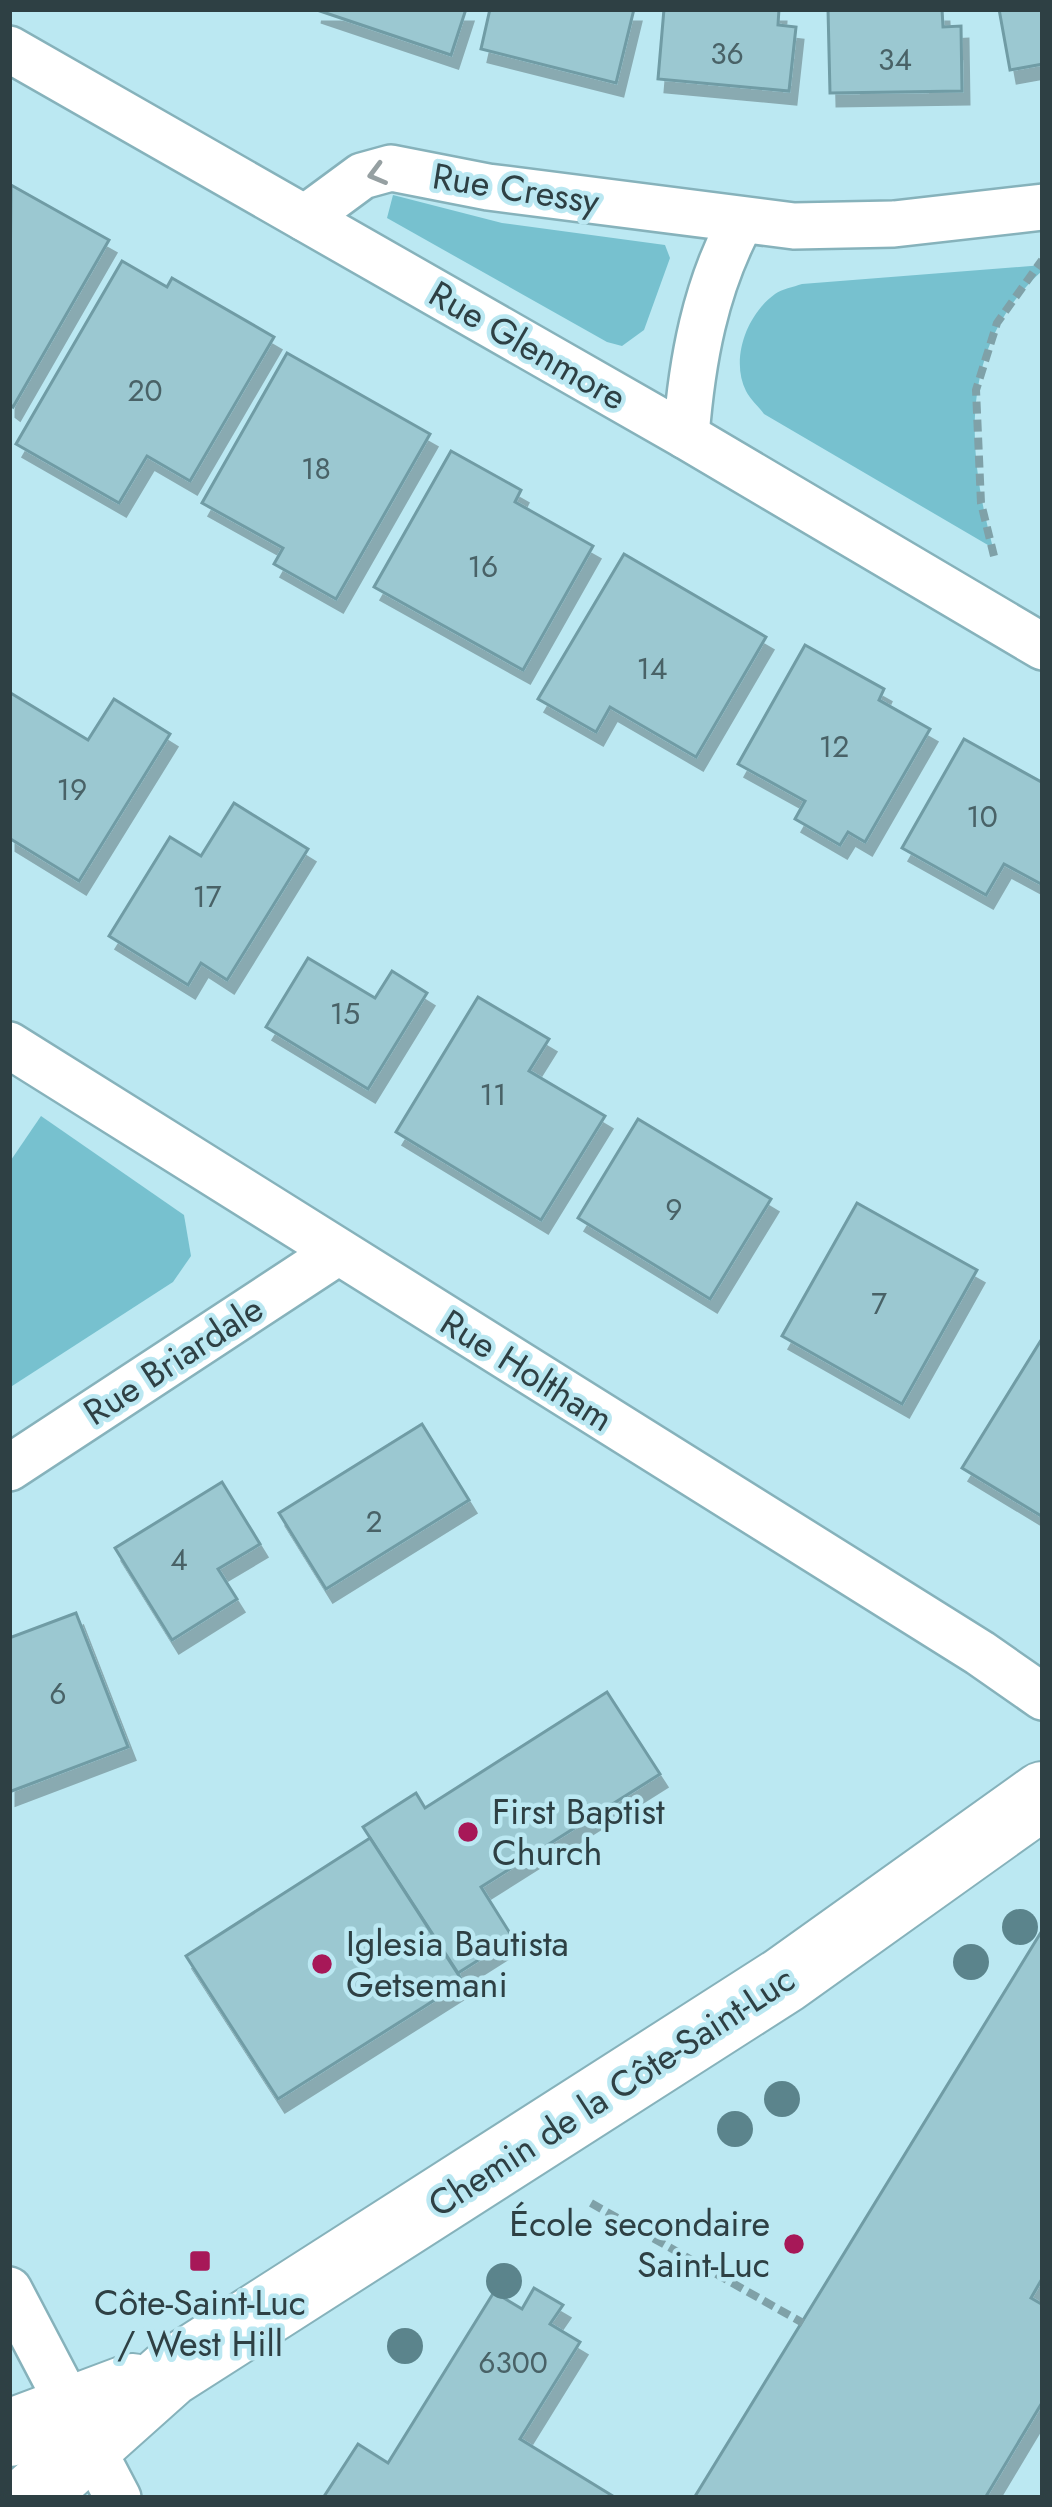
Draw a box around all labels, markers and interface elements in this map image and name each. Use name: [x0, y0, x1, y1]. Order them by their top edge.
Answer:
house number: 36: [710, 32, 744, 75]
house number: 34: [878, 38, 912, 81]
street label: Rue Cressy: [429, 149, 603, 227]
one-way arrow: [367, 160, 388, 185]
street label: Rue Glenmore: [420, 267, 636, 423]
house number: 20: [127, 369, 163, 412]
house number: 18: [301, 447, 331, 490]
house number: 16: [468, 545, 498, 588]
house number: 14: [637, 647, 668, 690]
house number: 12: [819, 725, 849, 768]
house number: 19: [57, 768, 87, 811]
house number: 10: [966, 795, 998, 838]
house number: 17: [192, 875, 222, 918]
house number: 15: [330, 992, 360, 1035]
house number: 11: [480, 1073, 507, 1116]
house number: 9: [665, 1188, 683, 1231]
street label: Rue Briardale: [73, 1282, 273, 1438]
house number: 7: [871, 1282, 887, 1325]
street label: Rue Holtham: [431, 1296, 623, 1444]
house number: 2: [365, 1500, 383, 1543]
house number: 4: [170, 1538, 188, 1581]
house number: 6: [49, 1672, 67, 1715]
place label: First Baptist Church: [492, 1785, 665, 1878]
marker: First Baptist Church: [455, 1819, 481, 1845]
place label: Iglesia Bautista Getsemani: [346, 1917, 569, 2010]
marker: Iglesia Bautista Getsemani: [309, 1951, 335, 1977]
street label: Chemin de la Côte-Saint-Luc: [418, 1953, 804, 2229]
place label: École secondaire Saint-Luc: [509, 2197, 770, 2290]
marker: École secondaire Saint-Luc: [781, 2231, 807, 2257]
marker: Côte-Saint-Luc / West Hill: [187, 2248, 213, 2274]
place label: Côte-Saint-Luc / West Hill: [94, 2276, 306, 2369]
house number: 6300: [478, 2341, 548, 2384]

